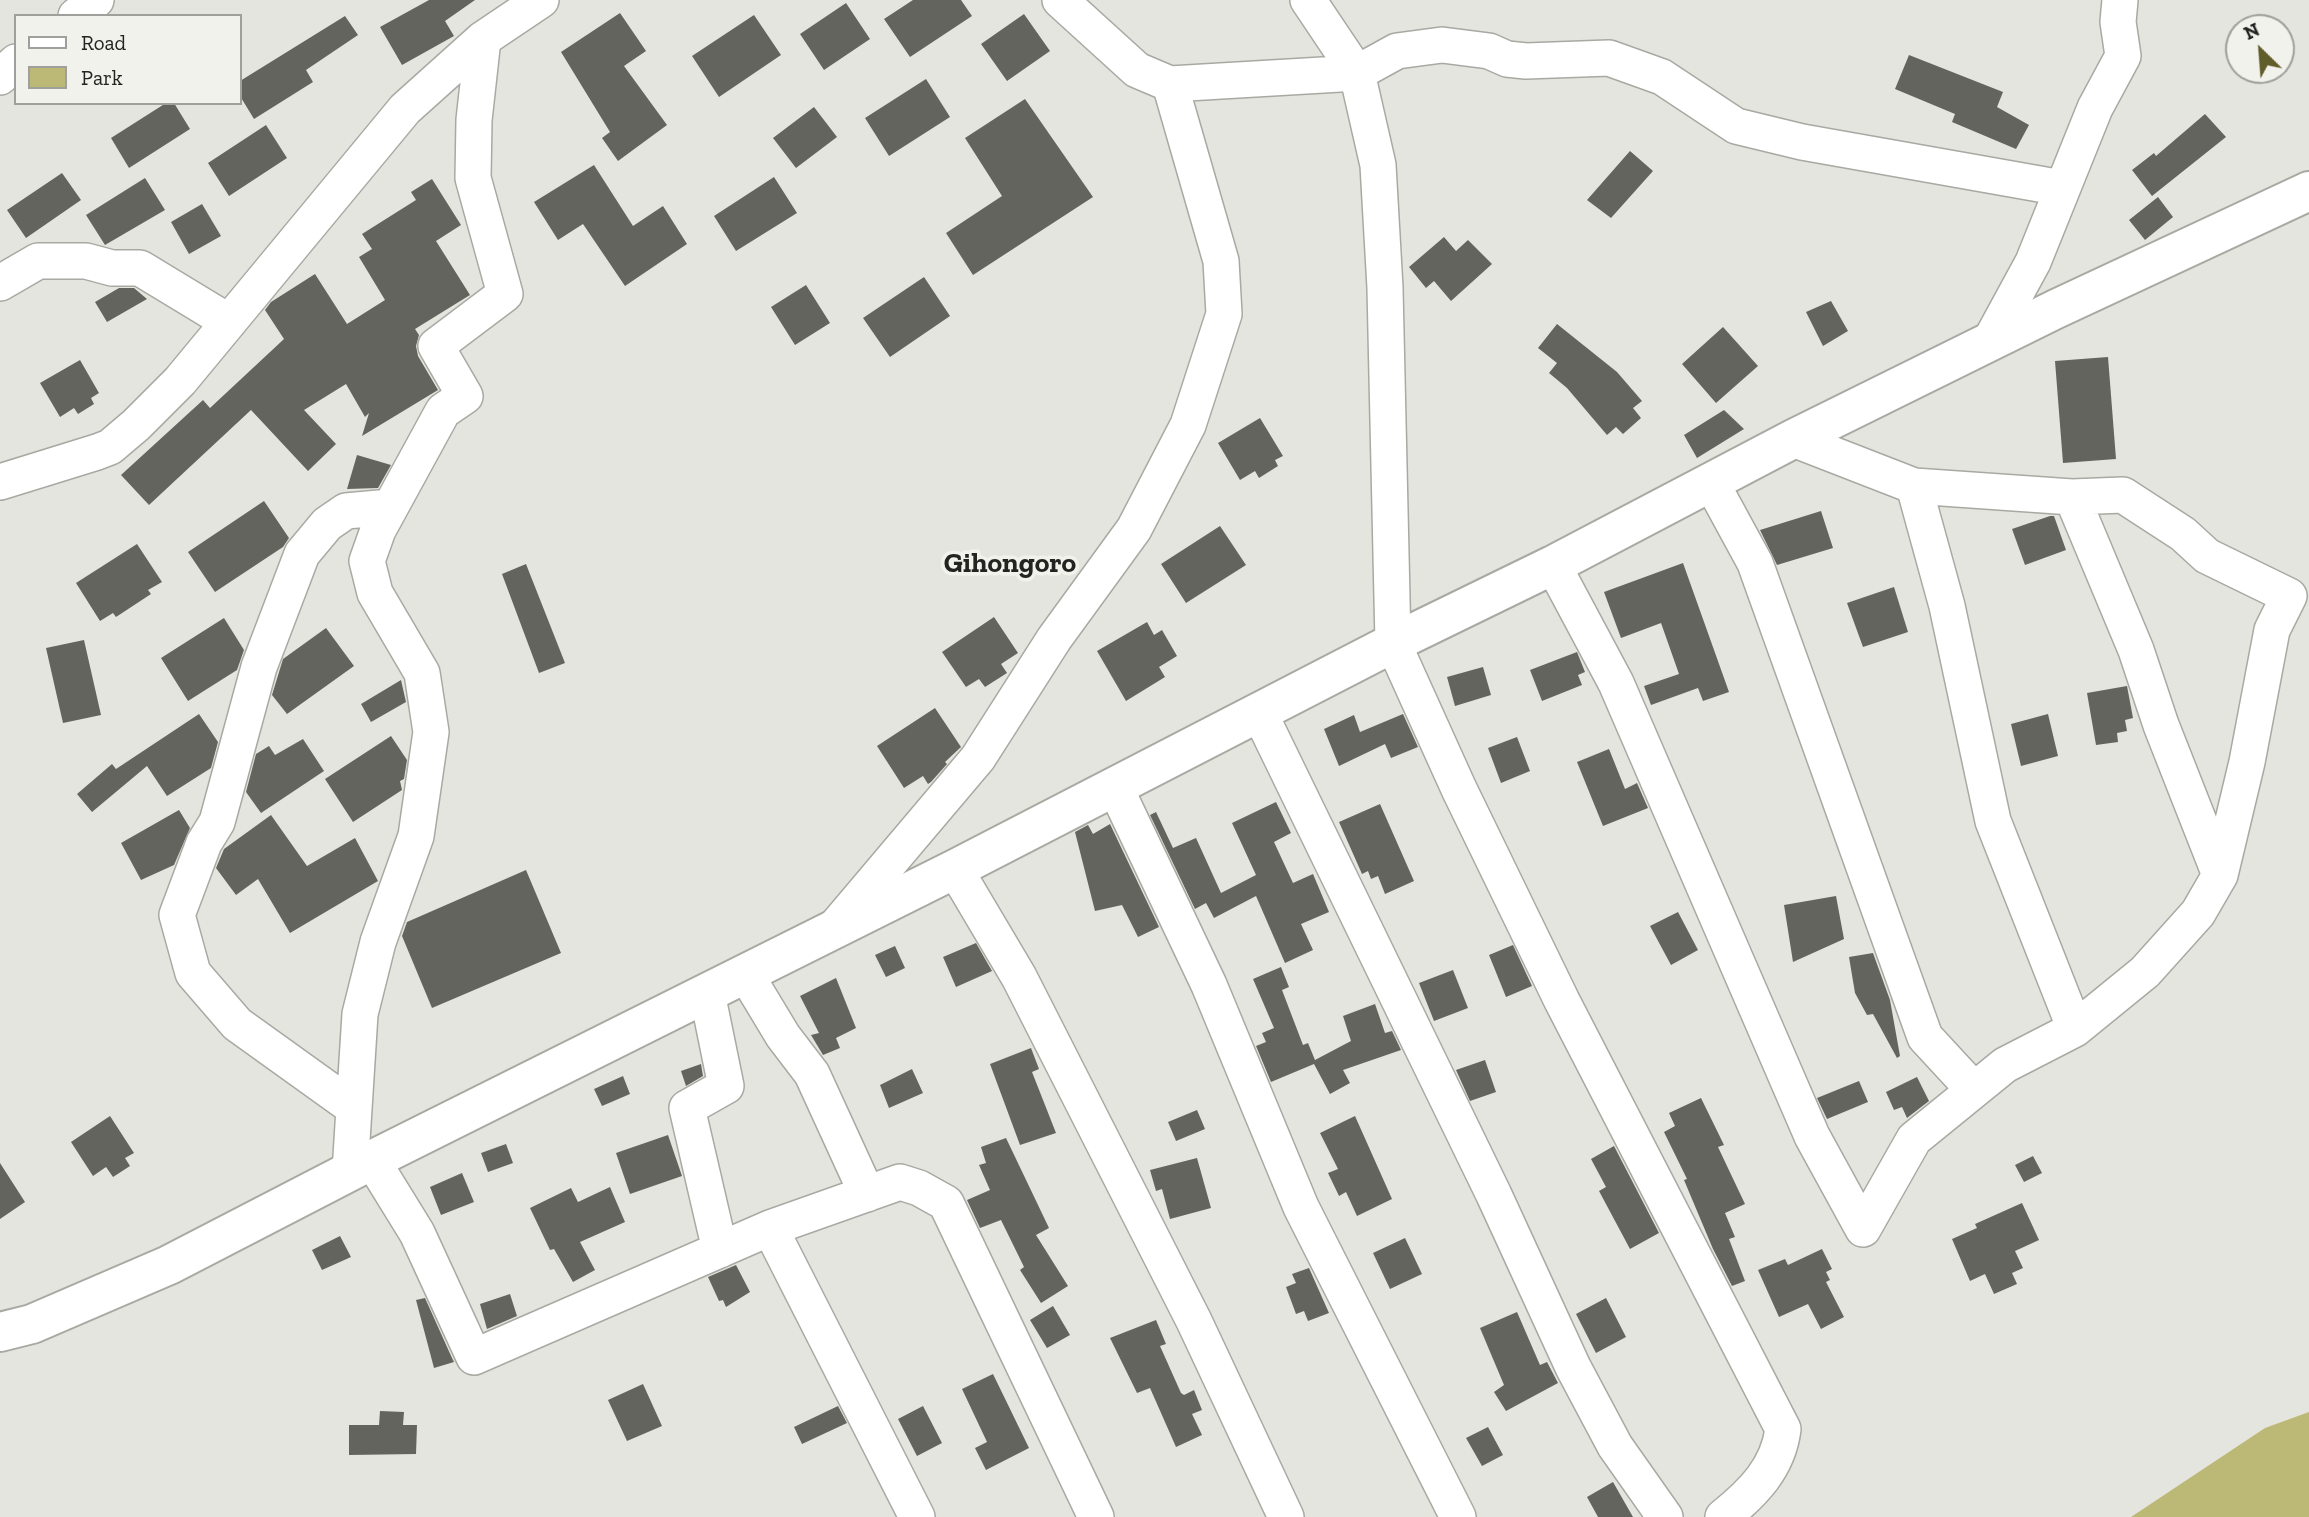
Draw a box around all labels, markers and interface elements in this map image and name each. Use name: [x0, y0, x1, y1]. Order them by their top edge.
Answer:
legend: [14, 14, 242, 105]
north arrow: [2225, 14, 2295, 84]
text: N: [2240, 18, 2263, 45]
text: Road: [81, 30, 126, 55]
text: Park: [81, 65, 123, 90]
district label: Gihongoro: [944, 547, 1076, 581]

